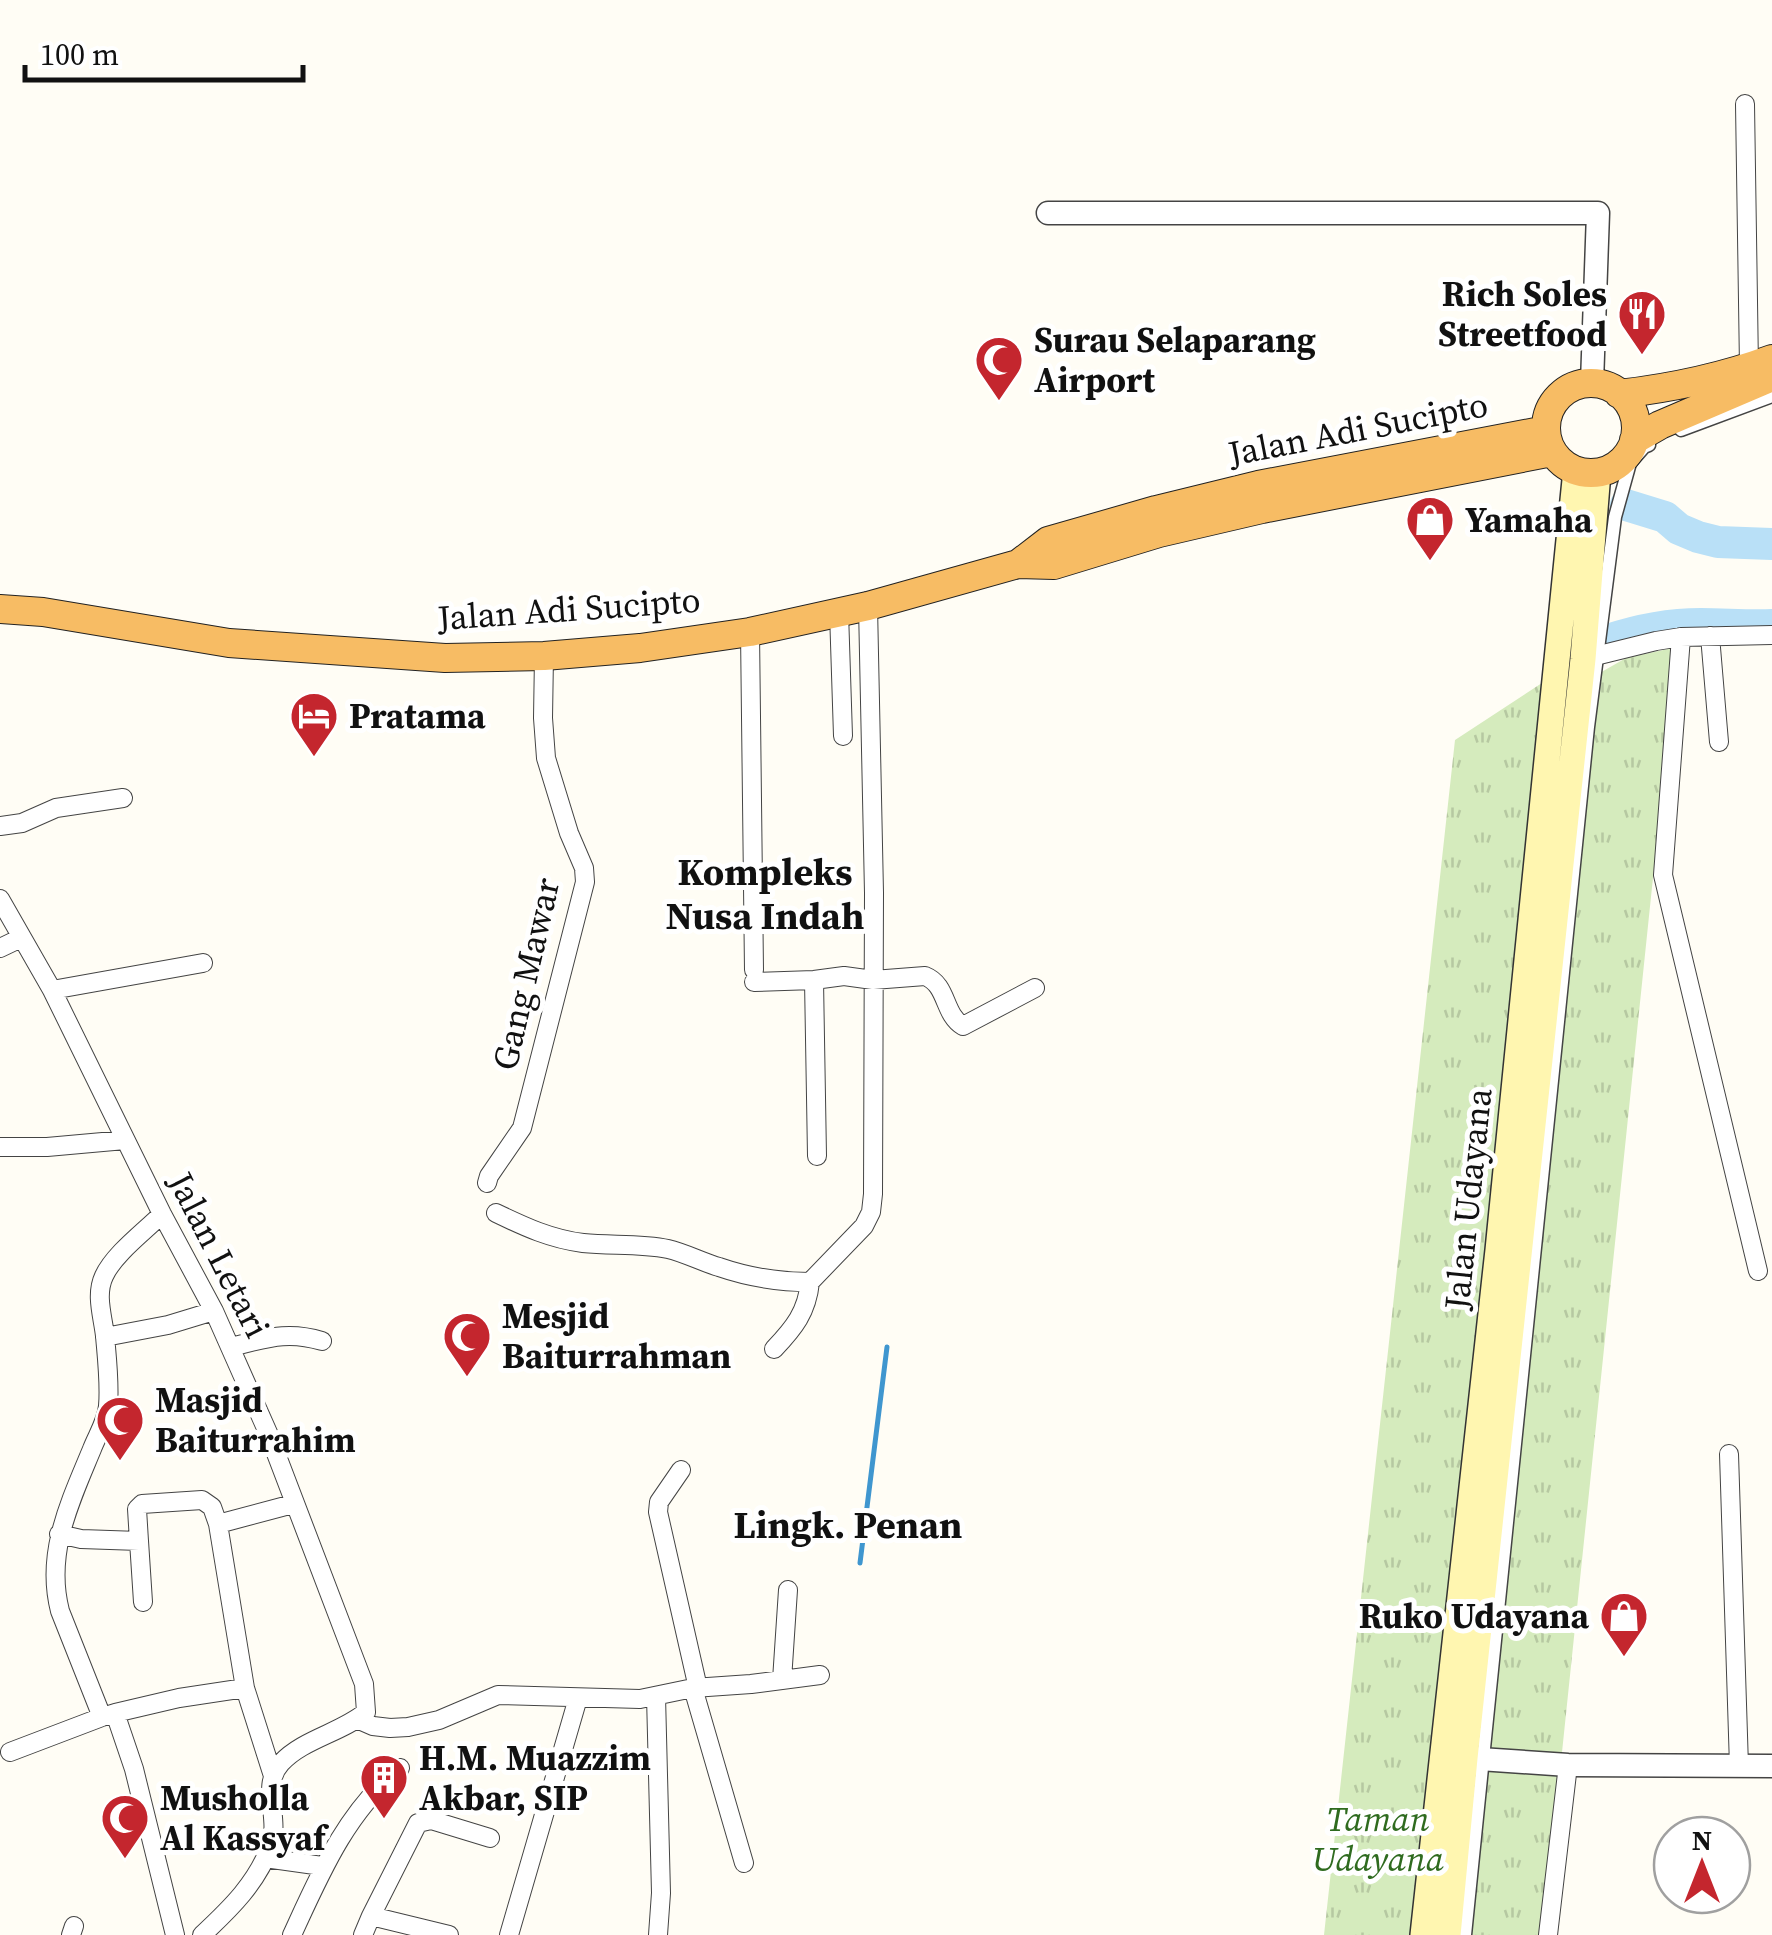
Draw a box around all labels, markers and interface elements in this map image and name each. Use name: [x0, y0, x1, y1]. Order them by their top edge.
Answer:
scale bar: [25, 20, 302, 82]
text: 100 m: [40, 34, 119, 75]
place label: Rich Soles Streetfood: [1438, 270, 1607, 358]
restaurant icon: Rich Soles Streetfood: [1616, 288, 1668, 356]
place label: Surau Selaparang Airport: [1034, 316, 1316, 404]
mosque icon: Surau Selaparang Airport: [973, 334, 1025, 402]
street label: Jalan Adi Sucipto: [1223, 380, 1492, 478]
shop icon: Yamaha: [1404, 494, 1456, 562]
place label: Yamaha: [1465, 496, 1593, 544]
street label: Jalan Adi Sucipto: [435, 576, 702, 642]
hotel icon: Pratama: [288, 690, 340, 758]
place label: Pratama: [349, 692, 486, 740]
district label: Kompleks Nusa Indah: [666, 846, 864, 942]
street label: Gang Mawar: [481, 873, 571, 1075]
street label: Jalan Udayana: [1432, 1086, 1504, 1313]
street label: Jalan Letari: [156, 1163, 281, 1346]
place label: Mesjid Baiturrahman: [502, 1292, 731, 1380]
mosque icon: Mesjid Baiturrahman: [441, 1310, 493, 1378]
place label: Masjid Baiturrahim: [155, 1376, 356, 1464]
mosque icon: Masjid Baiturrahim: [94, 1394, 146, 1462]
district label: Lingk. Penan: [734, 1499, 962, 1551]
shop icon: Ruko Udayana: [1598, 1590, 1650, 1658]
place label: Ruko Udayana: [1359, 1592, 1589, 1640]
place label: H.M. Muazzim Akbar, SIP: [419, 1734, 651, 1822]
building icon: H.M. Muazzim Akbar, SIP: [358, 1752, 410, 1820]
place label: Musholla Al Kassyaf: [160, 1774, 330, 1862]
mosque icon: Musholla Al Kassyaf: [99, 1792, 151, 1860]
park label: Taman Udayana: [1312, 1795, 1444, 1883]
north arrow: [1652, 1815, 1752, 1915]
text: N: [1692, 1821, 1712, 1859]

